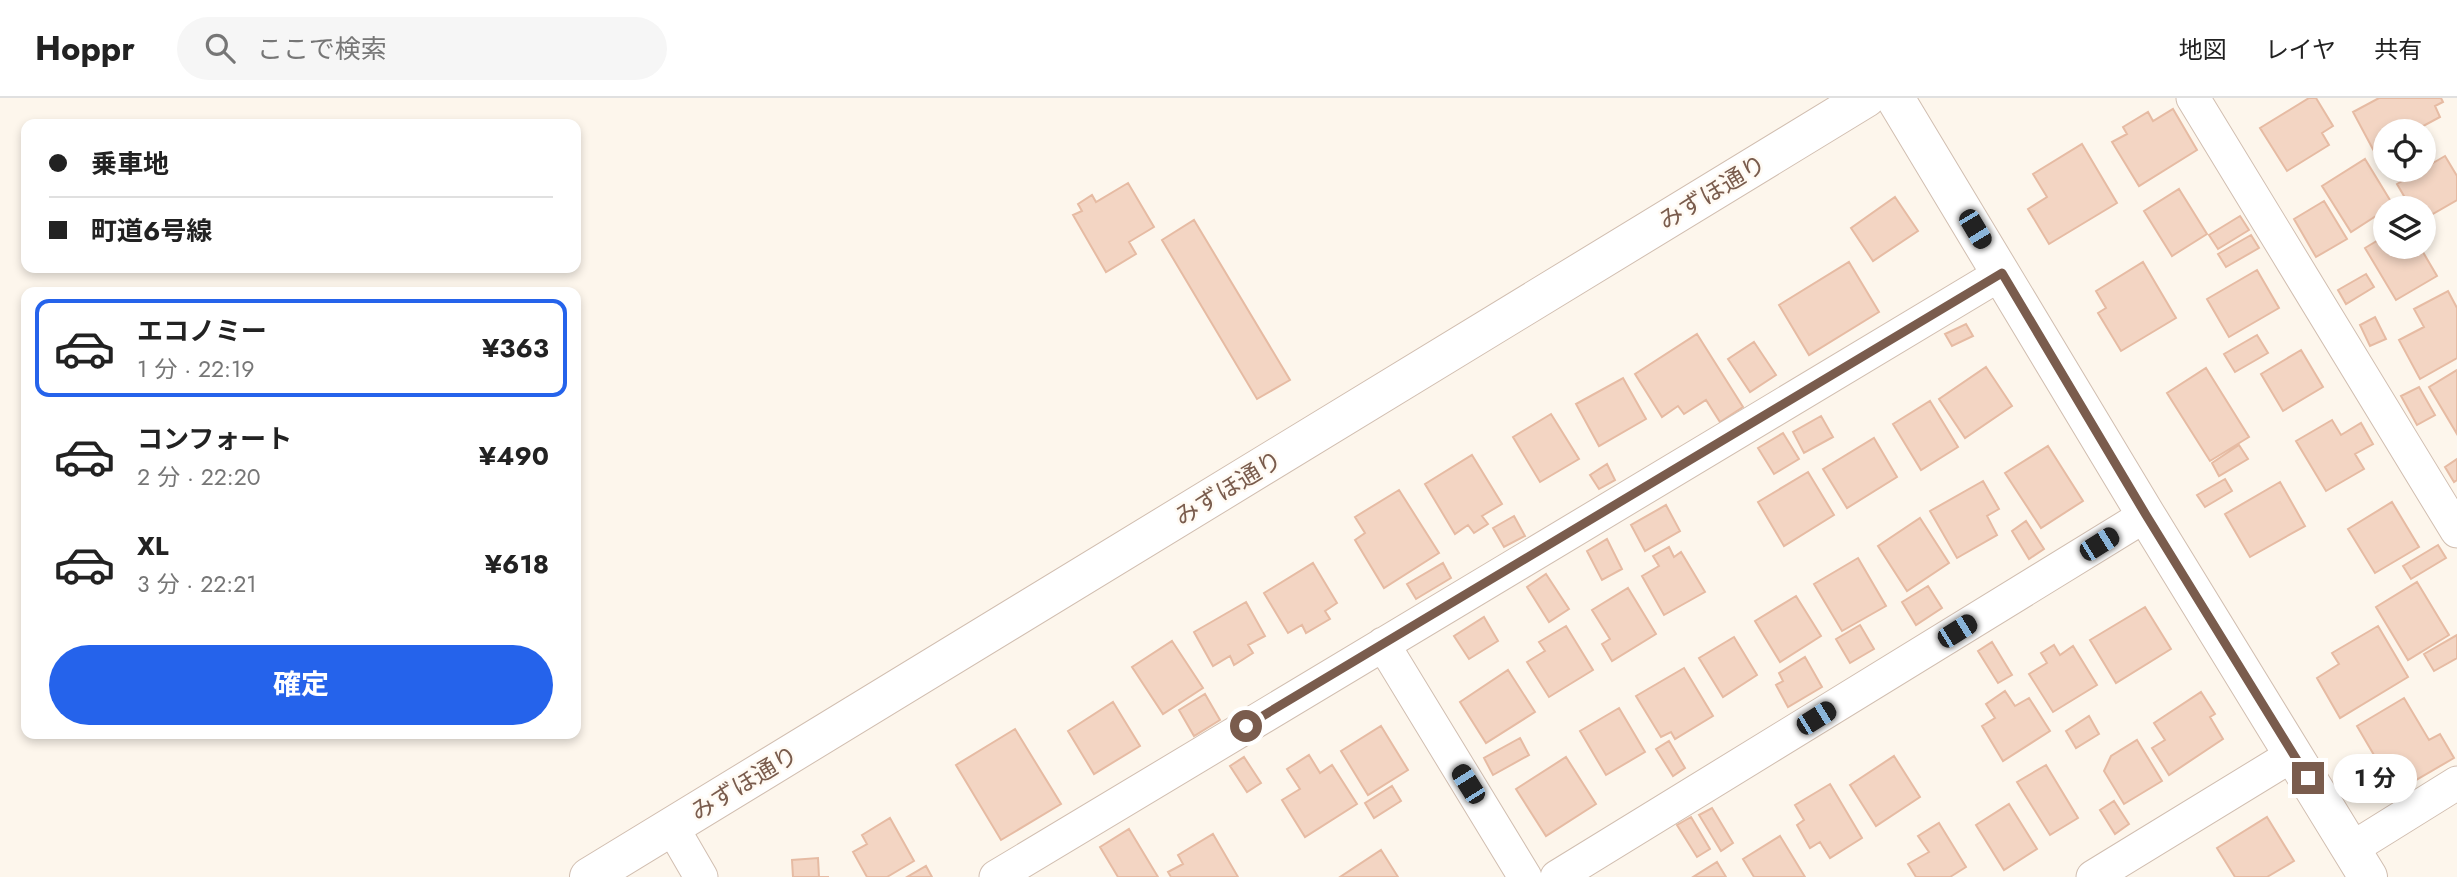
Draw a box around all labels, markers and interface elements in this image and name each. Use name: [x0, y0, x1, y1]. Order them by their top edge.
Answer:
search box: [177, 17, 667, 80]
text: Hoppr: [35, 25, 135, 72]
icon: search: [201, 29, 239, 67]
text: ここで検索: [257, 30, 387, 68]
text: 地図: [2179, 32, 2227, 67]
text: レイヤ: [2265, 32, 2336, 67]
text: 共有: [2374, 32, 2422, 67]
map controls: [2373, 119, 2436, 259]
button: locate: [2373, 119, 2436, 182]
text: 乗車地: [91, 145, 169, 183]
street label: みずほ通り: [1652, 146, 1772, 238]
button: layers: [2373, 196, 2436, 259]
car: [1956, 206, 1995, 252]
text: 町道6号線: [91, 212, 212, 250]
text: エコノミー: [137, 312, 267, 350]
icon: car: [53, 317, 116, 380]
text: ¥363: [482, 329, 549, 367]
text: 1 分 · 22:19: [137, 352, 255, 386]
text: コンフォート: [137, 420, 292, 458]
icon: car: [53, 425, 116, 488]
text: ¥490: [479, 437, 549, 475]
street label: みずほ通り: [1168, 442, 1288, 534]
text: 2 分 · 22:20: [137, 460, 261, 494]
car: [2076, 524, 2123, 564]
text: XL: [137, 527, 169, 565]
icon: car: [53, 533, 116, 596]
text: ¥618: [485, 545, 549, 583]
text: 3 分 · 22:21: [137, 567, 257, 601]
car: [1934, 611, 1981, 651]
button: 確定: [49, 645, 553, 725]
car: [1793, 698, 1840, 738]
route start: [1230, 710, 1262, 742]
street label: みずほ通り: [684, 737, 804, 829]
callout: 1 分: [2332, 754, 2416, 802]
car: [1448, 761, 1489, 807]
text: 1 分: [2354, 761, 2396, 795]
route end: [2292, 762, 2324, 794]

